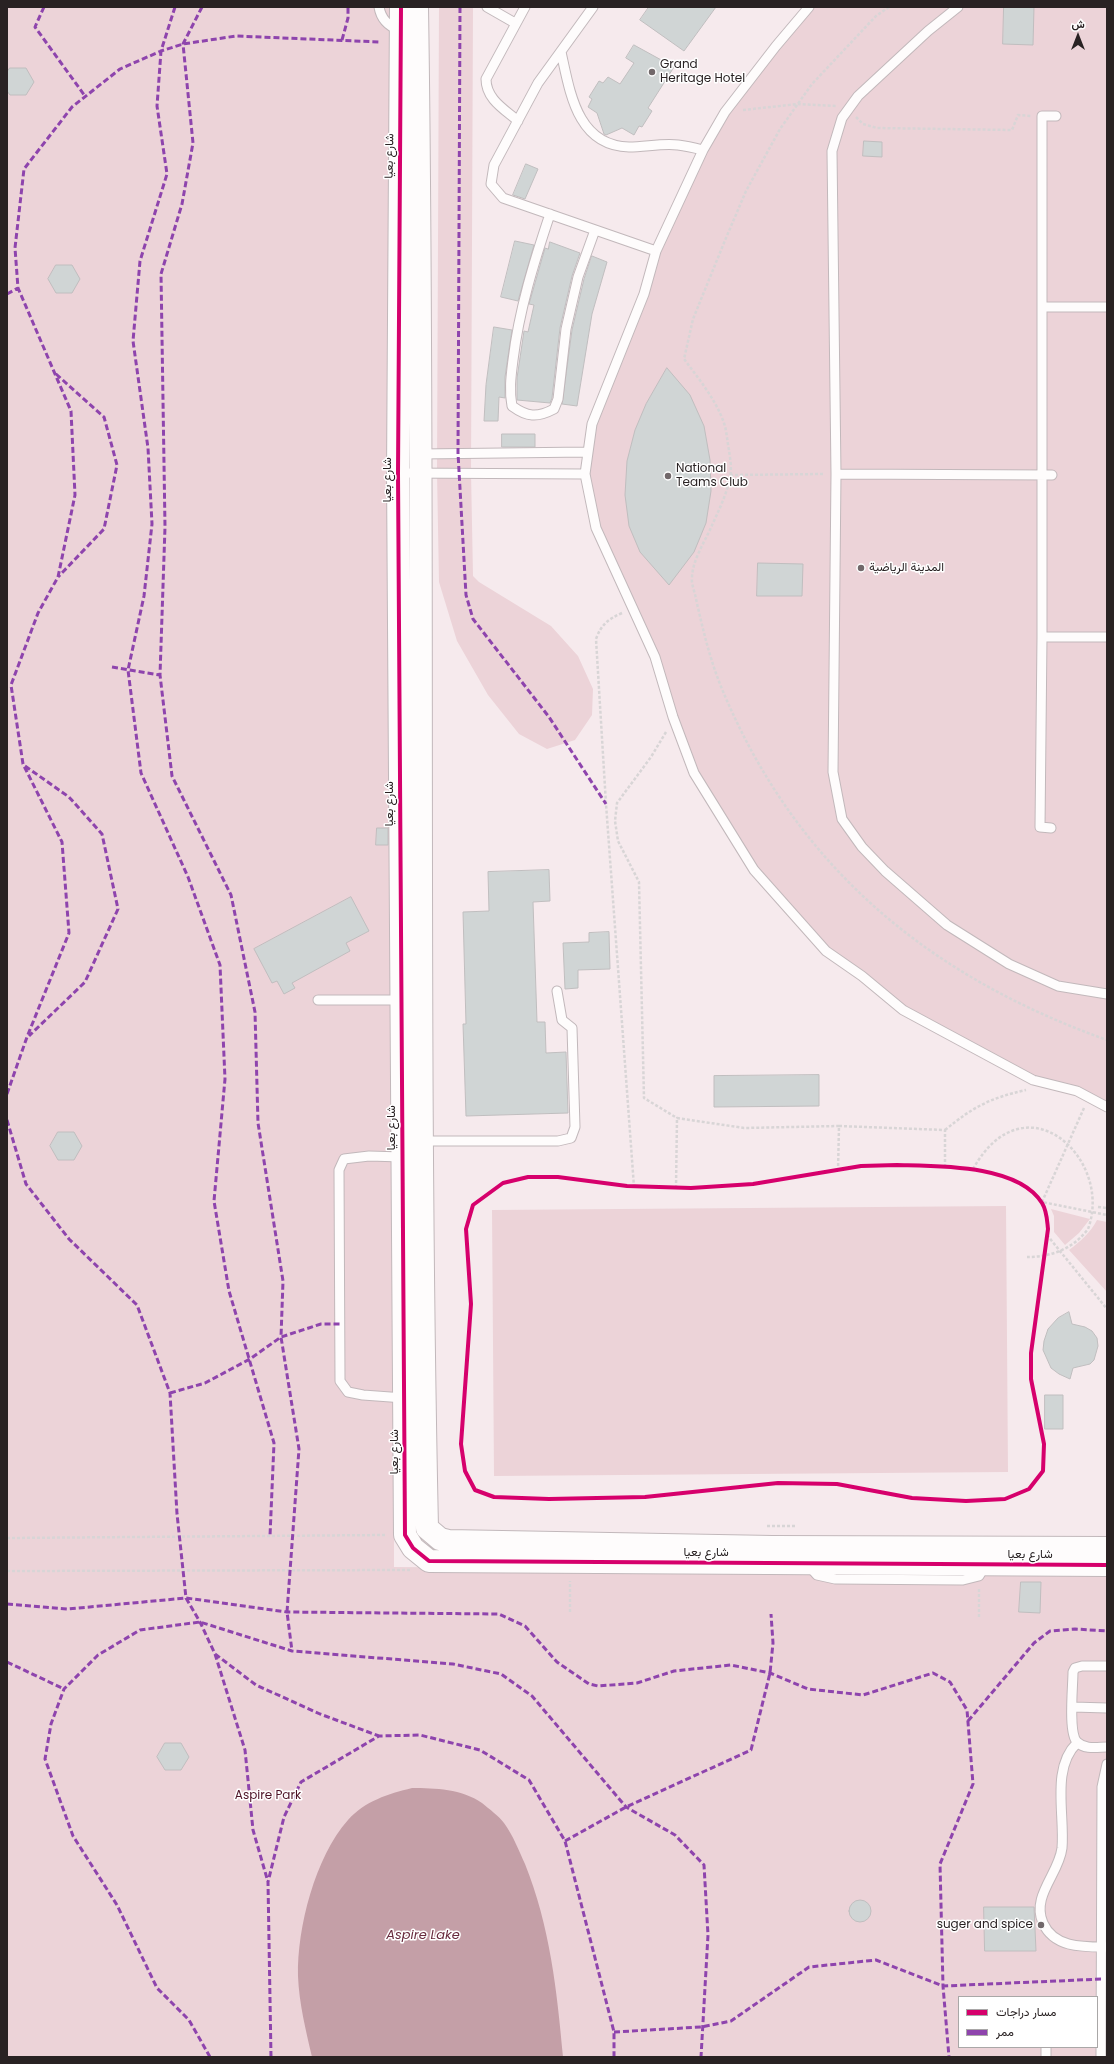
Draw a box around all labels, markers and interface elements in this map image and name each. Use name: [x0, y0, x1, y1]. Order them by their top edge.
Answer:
north arrow: [1058, 16, 1098, 56]
text: ش: [1071, 16, 1085, 32]
place label: Grand Heritage Hotel: [660, 58, 745, 86]
marker: Grand Heritage Hotel: [647, 67, 657, 77]
street label: شارع بعيا: [382, 133, 398, 179]
street label: شارع بعيا: [381, 457, 395, 503]
place label: National Teams Club: [676, 462, 748, 490]
marker: National Teams Club: [663, 471, 673, 481]
place label: المدينة الرياضية: [869, 561, 944, 575]
marker: المدينة الرياضية: [856, 563, 866, 573]
street label: شارع بعيا: [383, 781, 397, 827]
street label: شارع بعيا: [385, 1105, 399, 1151]
street label: شارع بعيا: [388, 1429, 402, 1475]
street label: شارع بعيا: [683, 1546, 729, 1560]
street label: شارع بعيا: [1007, 1548, 1053, 1562]
park label: Aspire Park: [235, 1789, 301, 1803]
place label: suger and spice: [937, 1918, 1033, 1932]
marker: suger and spice: [1036, 1920, 1046, 1930]
water label: Aspire Lake: [386, 1928, 460, 1944]
legend: [958, 1996, 1098, 2048]
text: مسار دراجات: [996, 2003, 1056, 2020]
text: ممر: [996, 2023, 1014, 2040]

